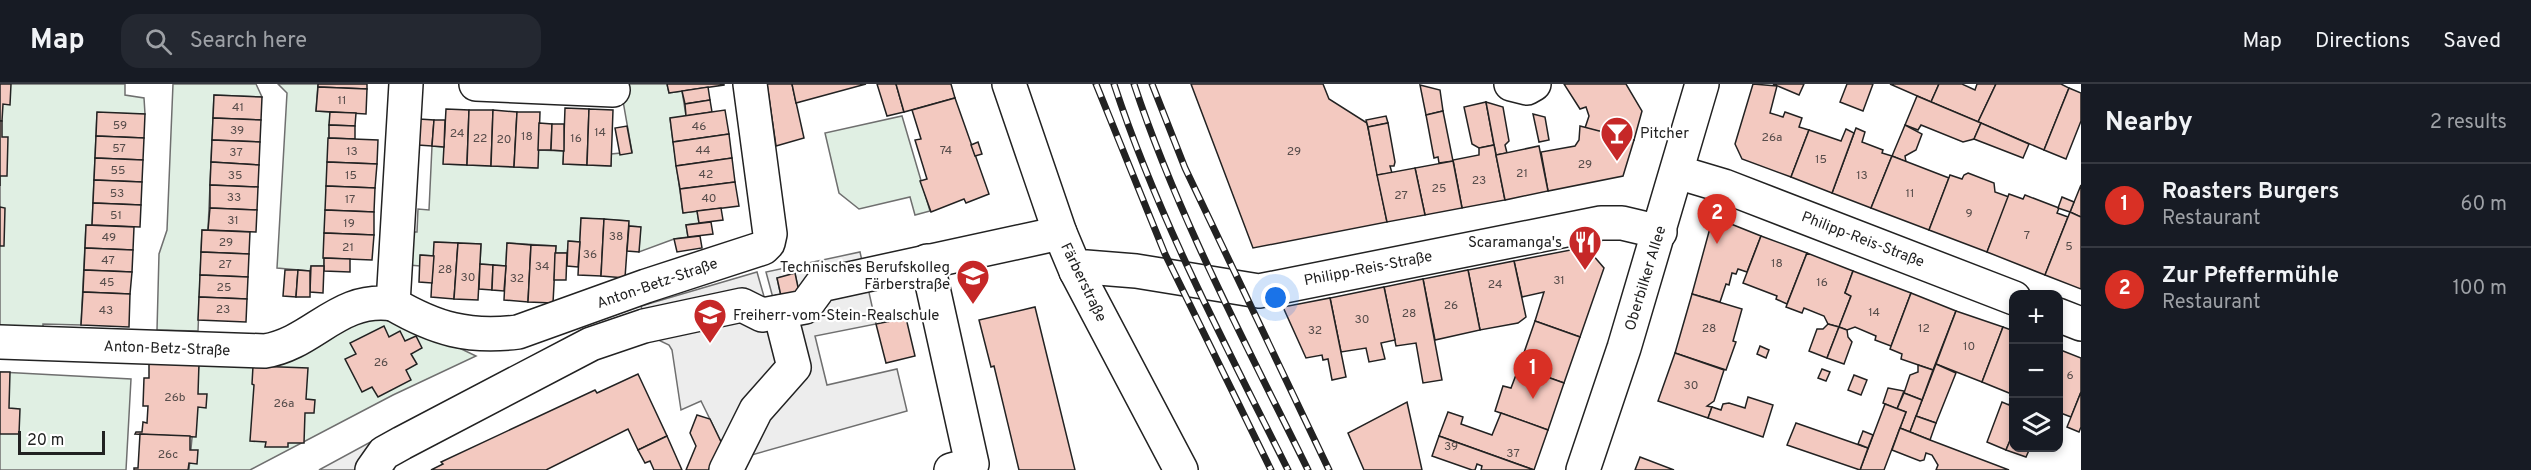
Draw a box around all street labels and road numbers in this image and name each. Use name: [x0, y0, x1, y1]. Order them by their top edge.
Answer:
street label: Philipp-Reis-Straße: [1798, 208, 1927, 273]
street label: Oberbilker Allee: [1621, 224, 1671, 333]
street label: Färberstraße: [1055, 240, 1110, 325]
street label: Philipp-Reis-Straße: [1303, 248, 1434, 291]
street label: Anton-Betz-Straße: [594, 255, 721, 314]
street label: Anton-Betz-Straße: [103, 338, 231, 361]

